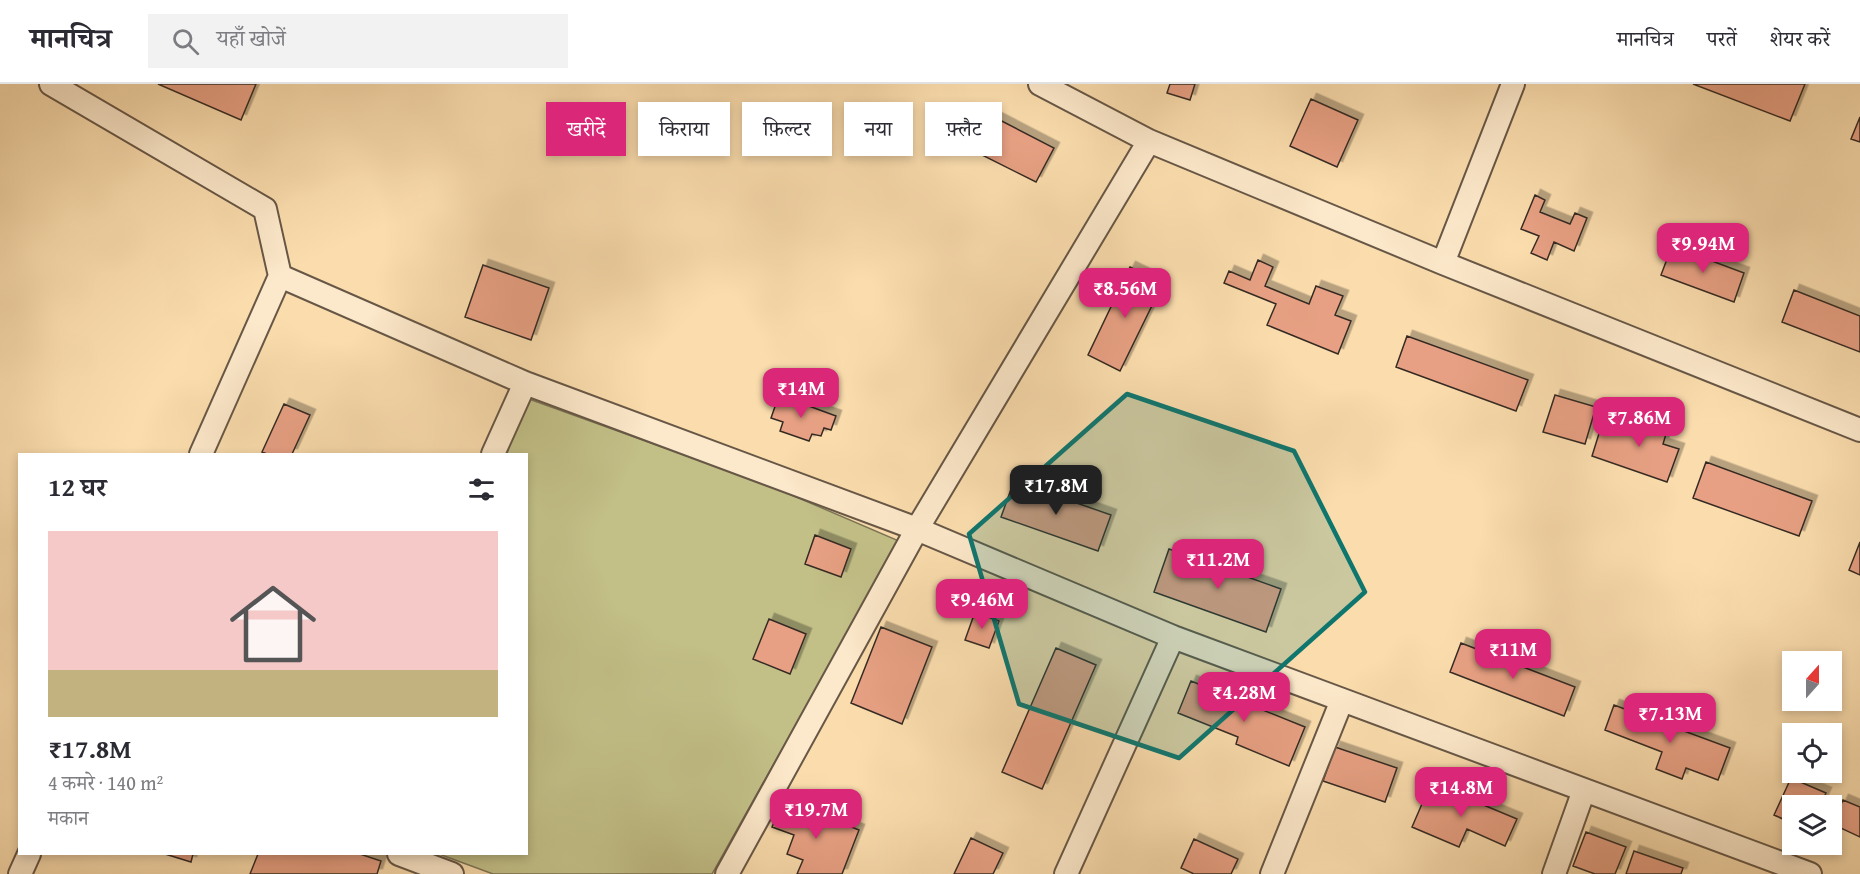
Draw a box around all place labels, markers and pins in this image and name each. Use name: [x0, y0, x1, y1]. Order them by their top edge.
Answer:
pin: ₹9.94M: [1654, 223, 1752, 274]
pin: ₹8.56M: [1076, 268, 1174, 319]
pin: ₹14M: [765, 368, 837, 419]
pin: ₹7.86M: [1590, 397, 1688, 448]
pin: ₹17.8M: [1007, 465, 1105, 516]
pin: ₹11.2M: [1169, 539, 1267, 590]
pin: ₹9.46M: [933, 579, 1031, 630]
pin: ₹11M: [1477, 629, 1549, 680]
pin: ₹4.28M: [1195, 672, 1293, 723]
pin: ₹7.13M: [1621, 693, 1719, 744]
pin: ₹14.8M: [1412, 767, 1510, 818]
pin: ₹19.7M: [767, 789, 865, 840]

